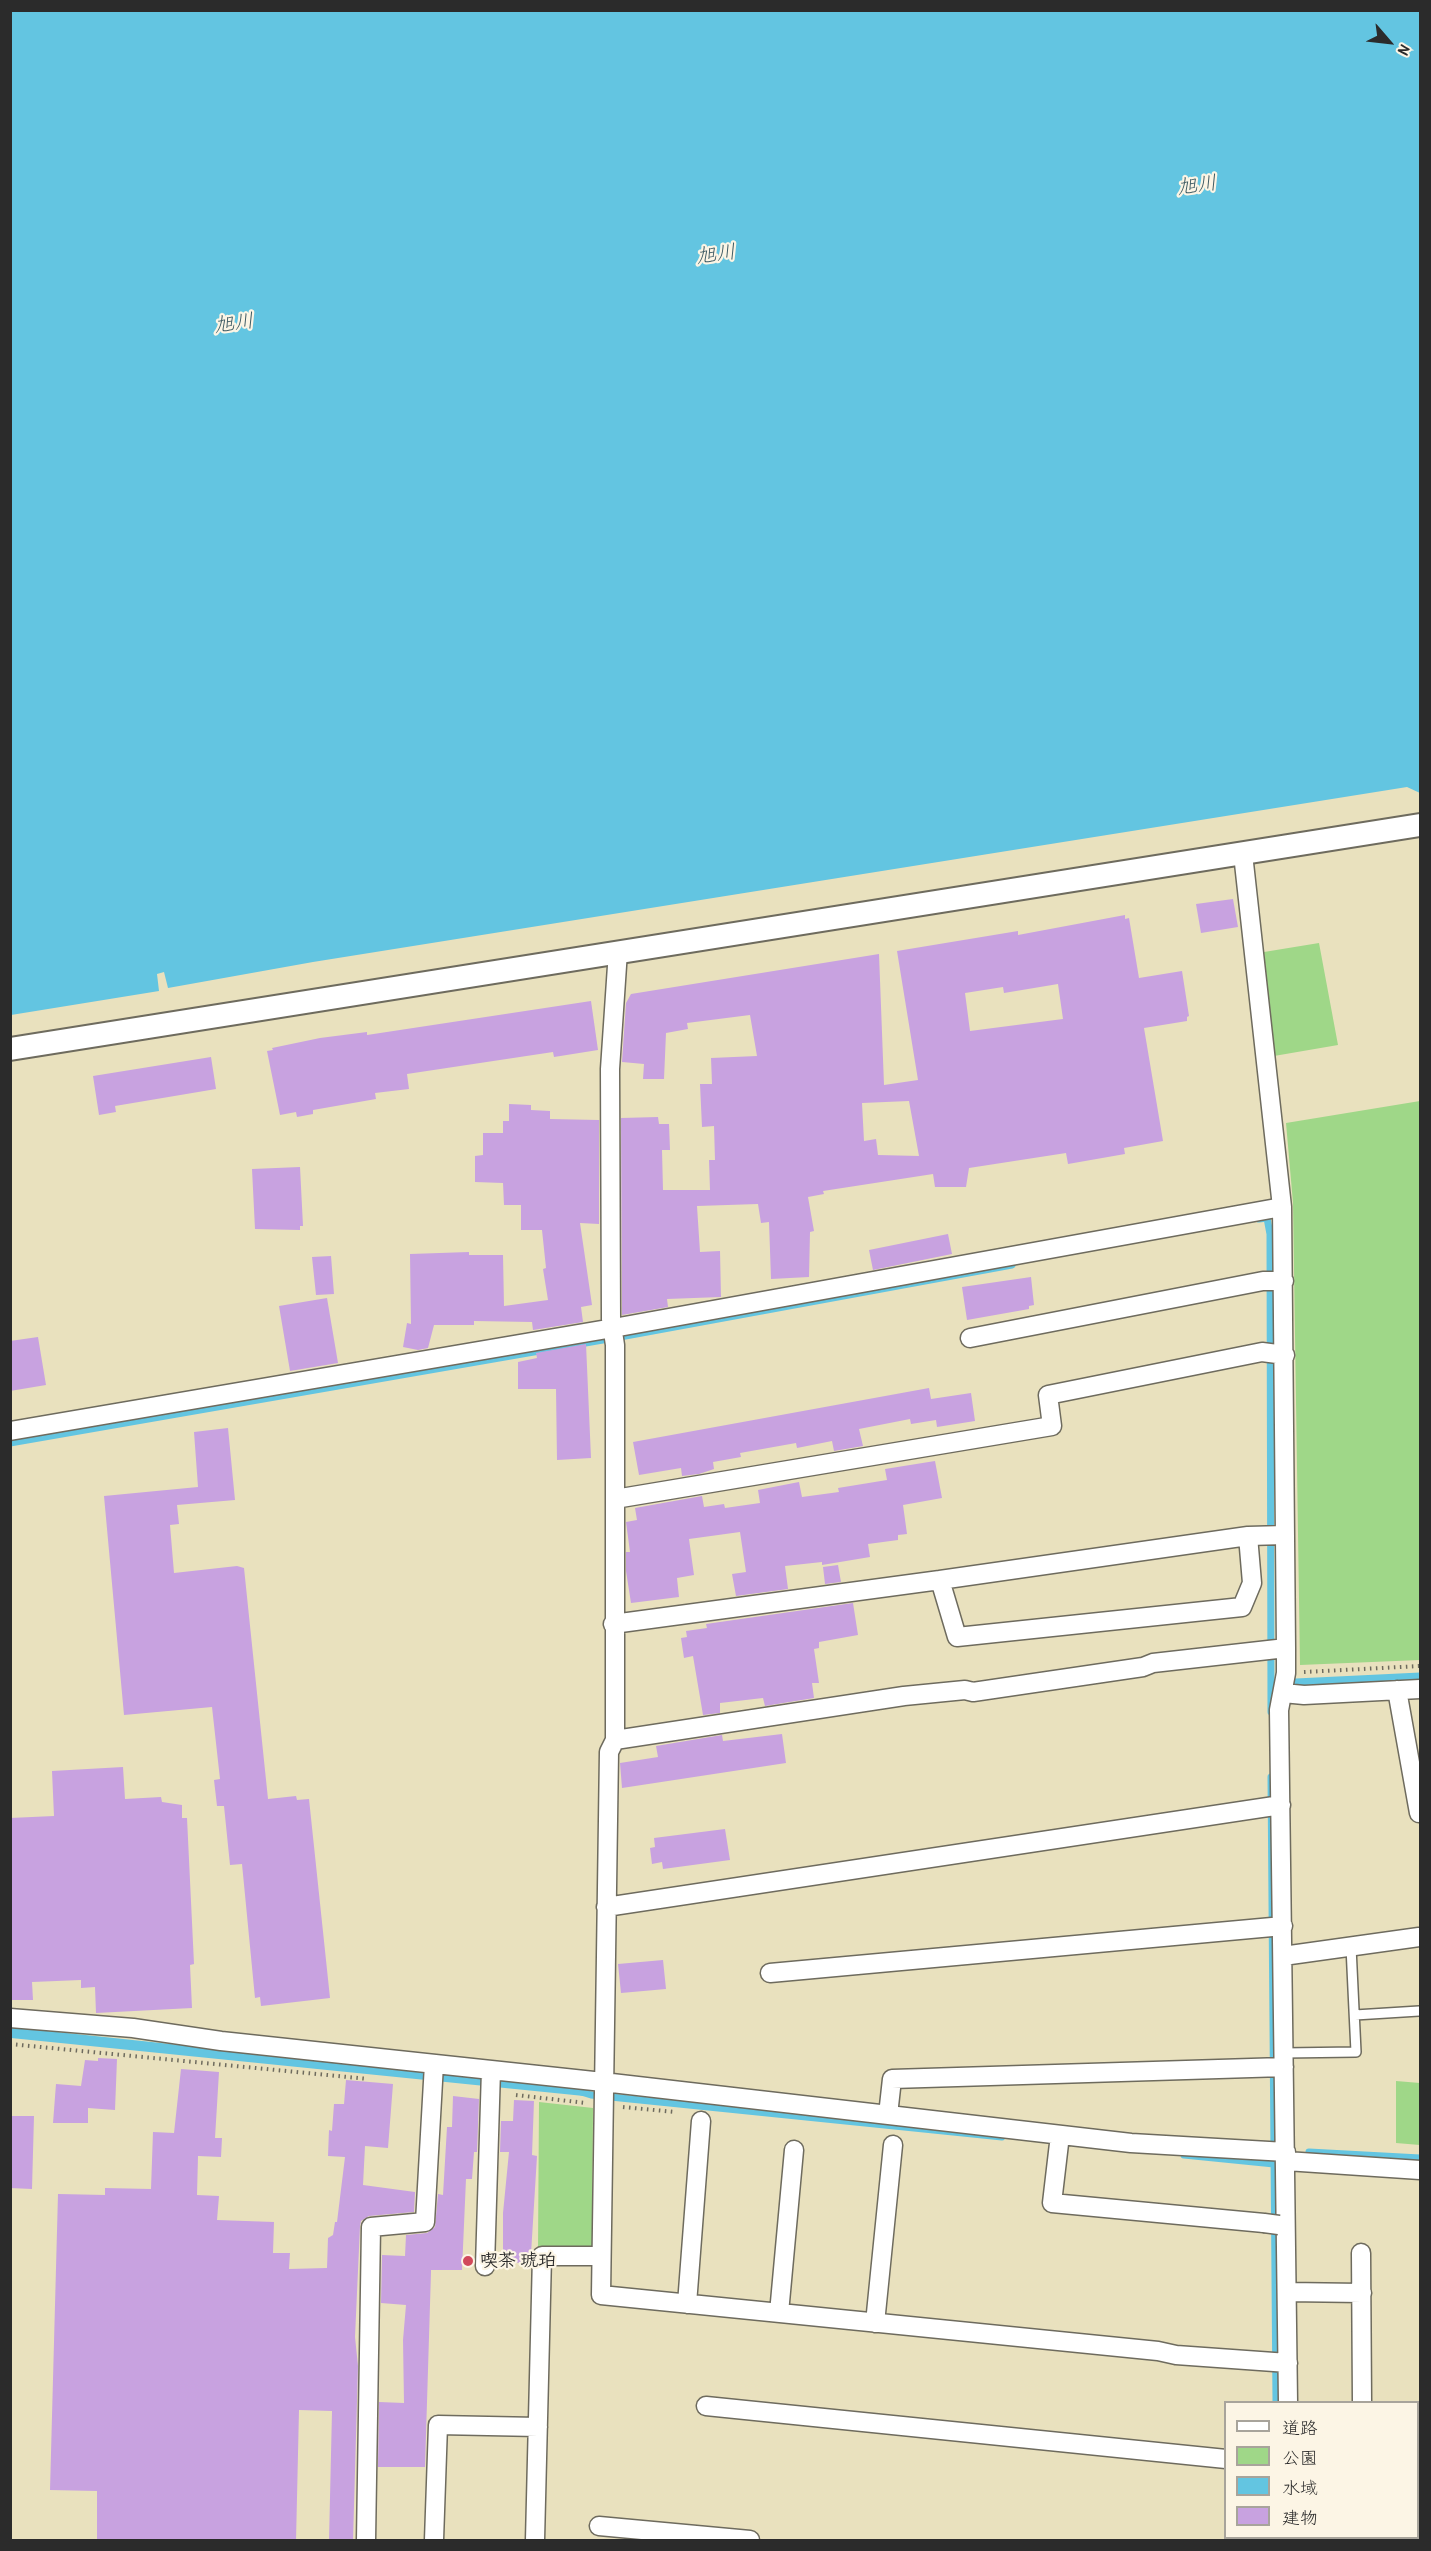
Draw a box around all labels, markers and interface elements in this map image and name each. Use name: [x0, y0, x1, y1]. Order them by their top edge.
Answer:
north arrow: [1359, 12, 1419, 72]
text: N: [1393, 42, 1417, 59]
water label: 旭川: [1176, 171, 1218, 201]
water label: 旭川: [695, 240, 737, 270]
water label: 旭川: [213, 309, 255, 339]
place label: 喫茶 琥珀: [480, 2250, 556, 2272]
marker: 喫茶 琥珀: [461, 2254, 475, 2268]
legend: [1224, 2401, 1419, 2539]
text: 道路: [1282, 2415, 1318, 2440]
text: 公園: [1282, 2445, 1318, 2470]
text: 水域: [1282, 2475, 1318, 2500]
text: 建物: [1282, 2505, 1318, 2530]

